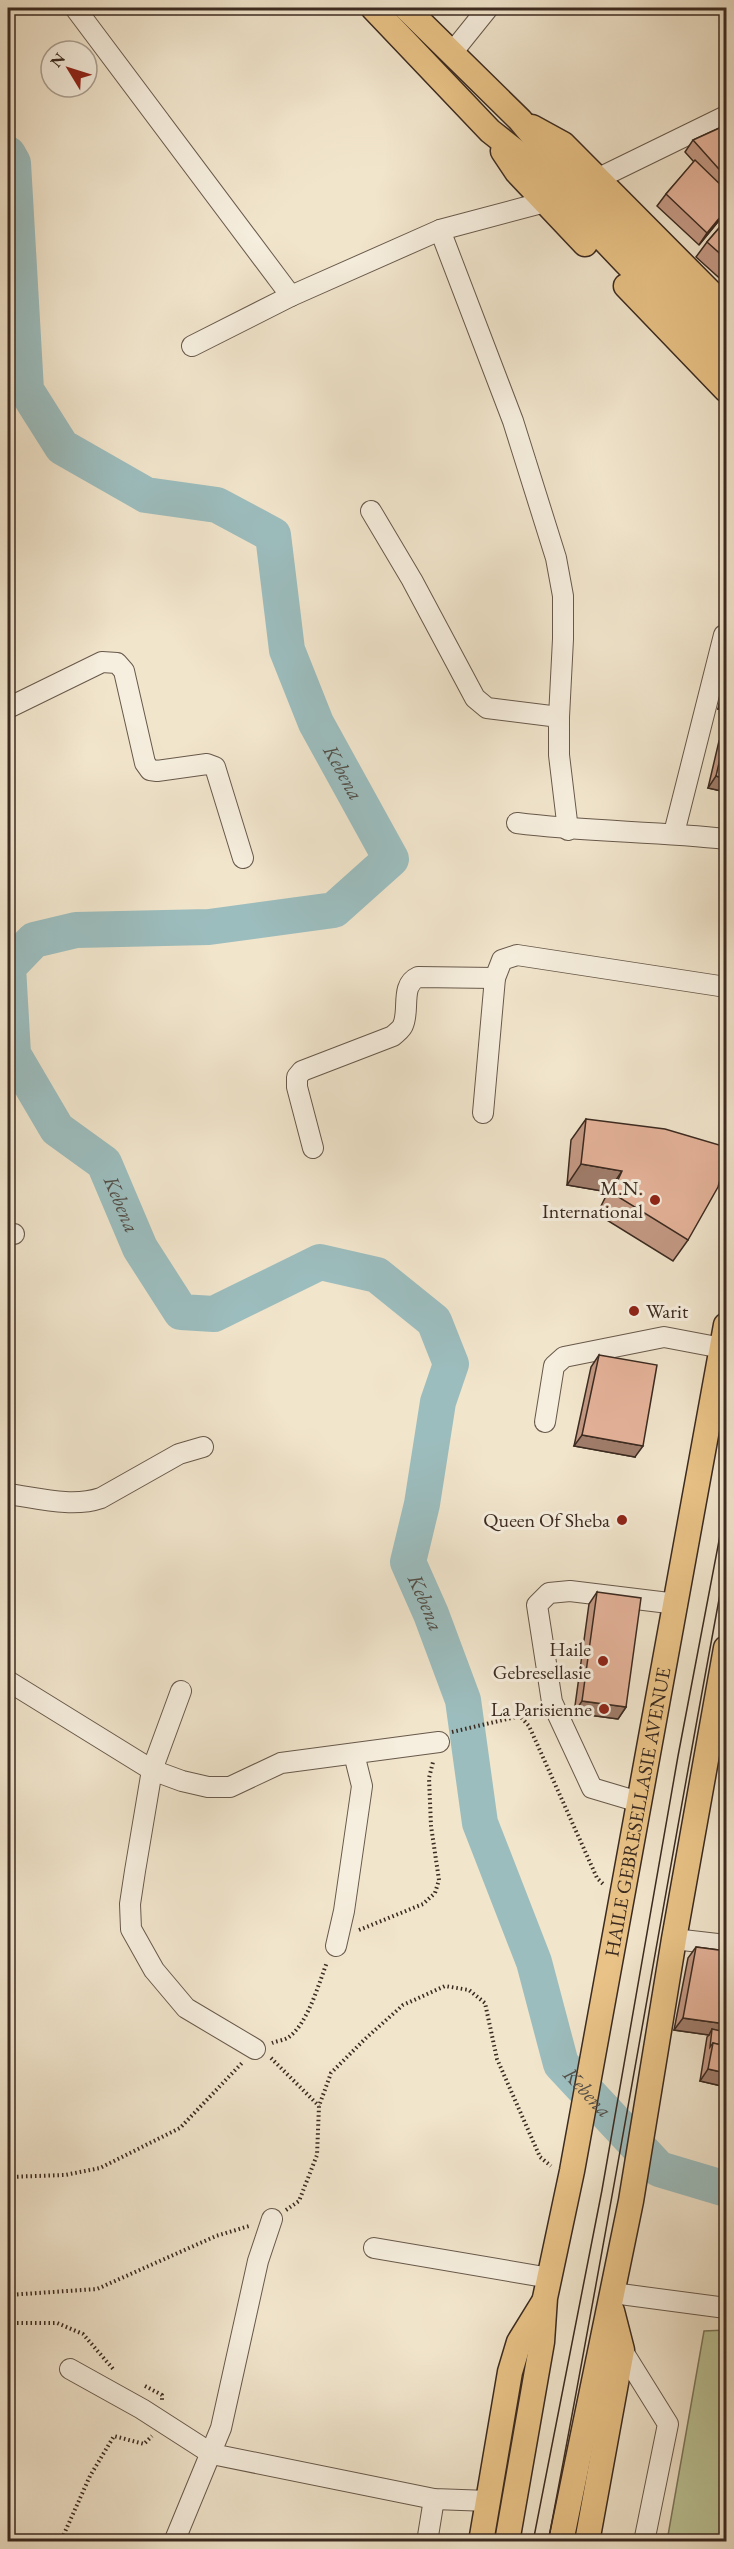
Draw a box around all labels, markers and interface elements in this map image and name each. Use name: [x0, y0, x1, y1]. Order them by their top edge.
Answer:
north arrow: [39, 39, 99, 99]
text: N: [45, 48, 70, 72]
water label: Kebena: [317, 739, 370, 805]
water label: Kebena: [98, 1171, 146, 1237]
place label: M.N. International: [542, 1175, 643, 1224]
marker: M.N. International: [648, 1193, 662, 1207]
place label: Warit: [646, 1298, 689, 1324]
marker: Warit: [627, 1304, 641, 1318]
place label: Queen Of Sheba: [483, 1507, 610, 1533]
marker: Queen Of Sheba: [615, 1513, 629, 1527]
water label: Kebena: [402, 1569, 450, 1635]
place label: Haile Gebresellasie: [493, 1636, 591, 1685]
marker: Haile Gebresellasie: [596, 1654, 610, 1668]
street label: HAILE GEBRESELLASIE AVENUE: [598, 1665, 676, 1959]
place label: La Parisienne: [491, 1696, 592, 1722]
marker: La Parisienne: [597, 1702, 611, 1716]
water label: Kebena: [557, 2060, 618, 2123]

